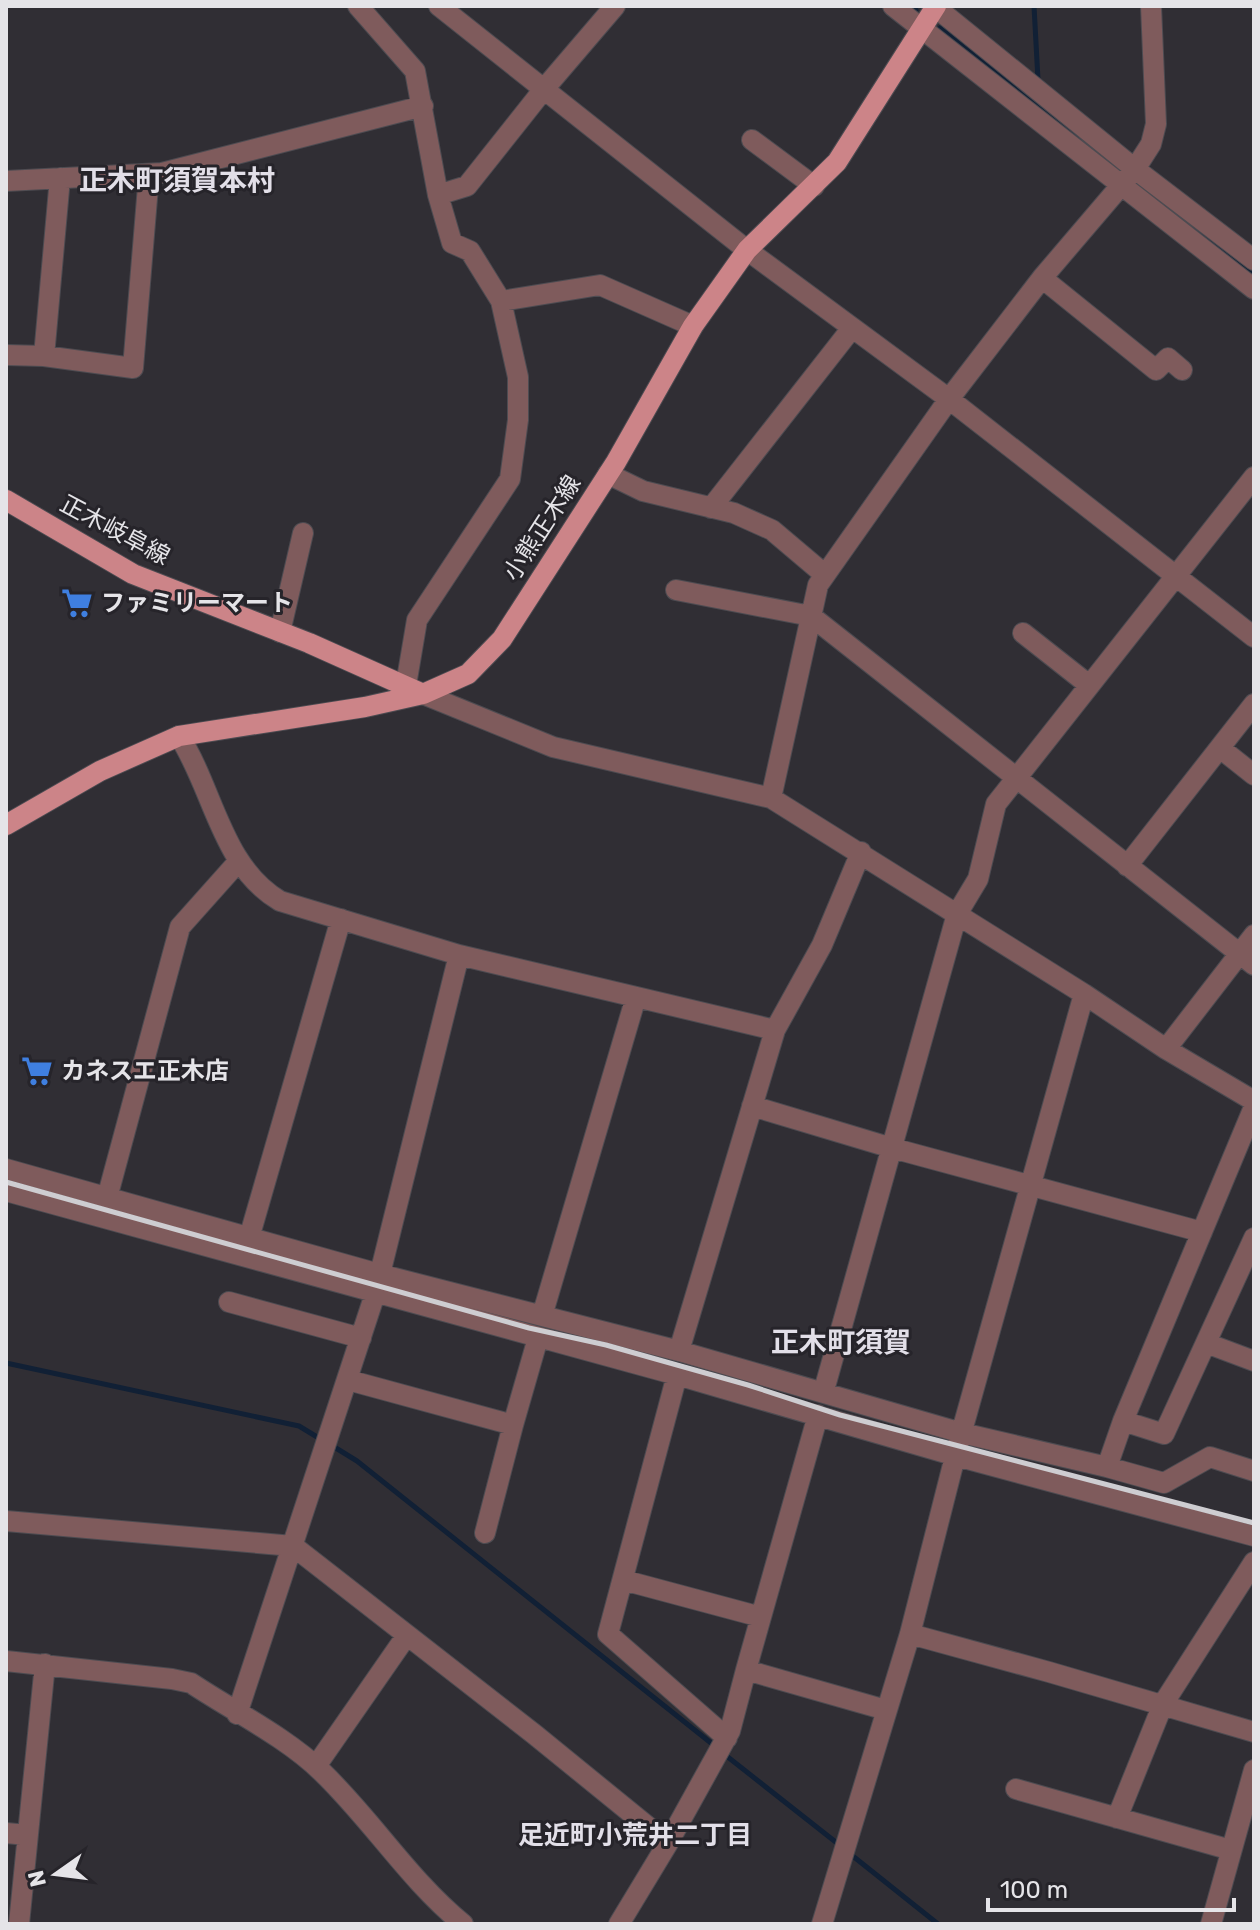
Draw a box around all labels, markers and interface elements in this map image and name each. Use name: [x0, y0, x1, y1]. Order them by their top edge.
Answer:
district label: 正木町須賀本村: [79, 164, 275, 197]
street label: 小熊正木線: [498, 470, 586, 586]
street label: 正木岐阜線: [55, 489, 175, 571]
supermarket icon: ファミリーマート: [60, 586, 94, 620]
place label: ファミリーマート: [101, 589, 293, 617]
supermarket icon: カネスエ正木店: [20, 1054, 54, 1088]
place label: カネスエ正木店: [61, 1057, 229, 1085]
district label: 正木町須賀: [771, 1326, 911, 1359]
district label: 足近町小荒井二丁目: [518, 1820, 752, 1851]
north arrow: [16, 1834, 96, 1914]
scale bar: [988, 1862, 1234, 1912]
text: N: [22, 1868, 52, 1890]
text: 100 m: [1000, 1876, 1068, 1904]

